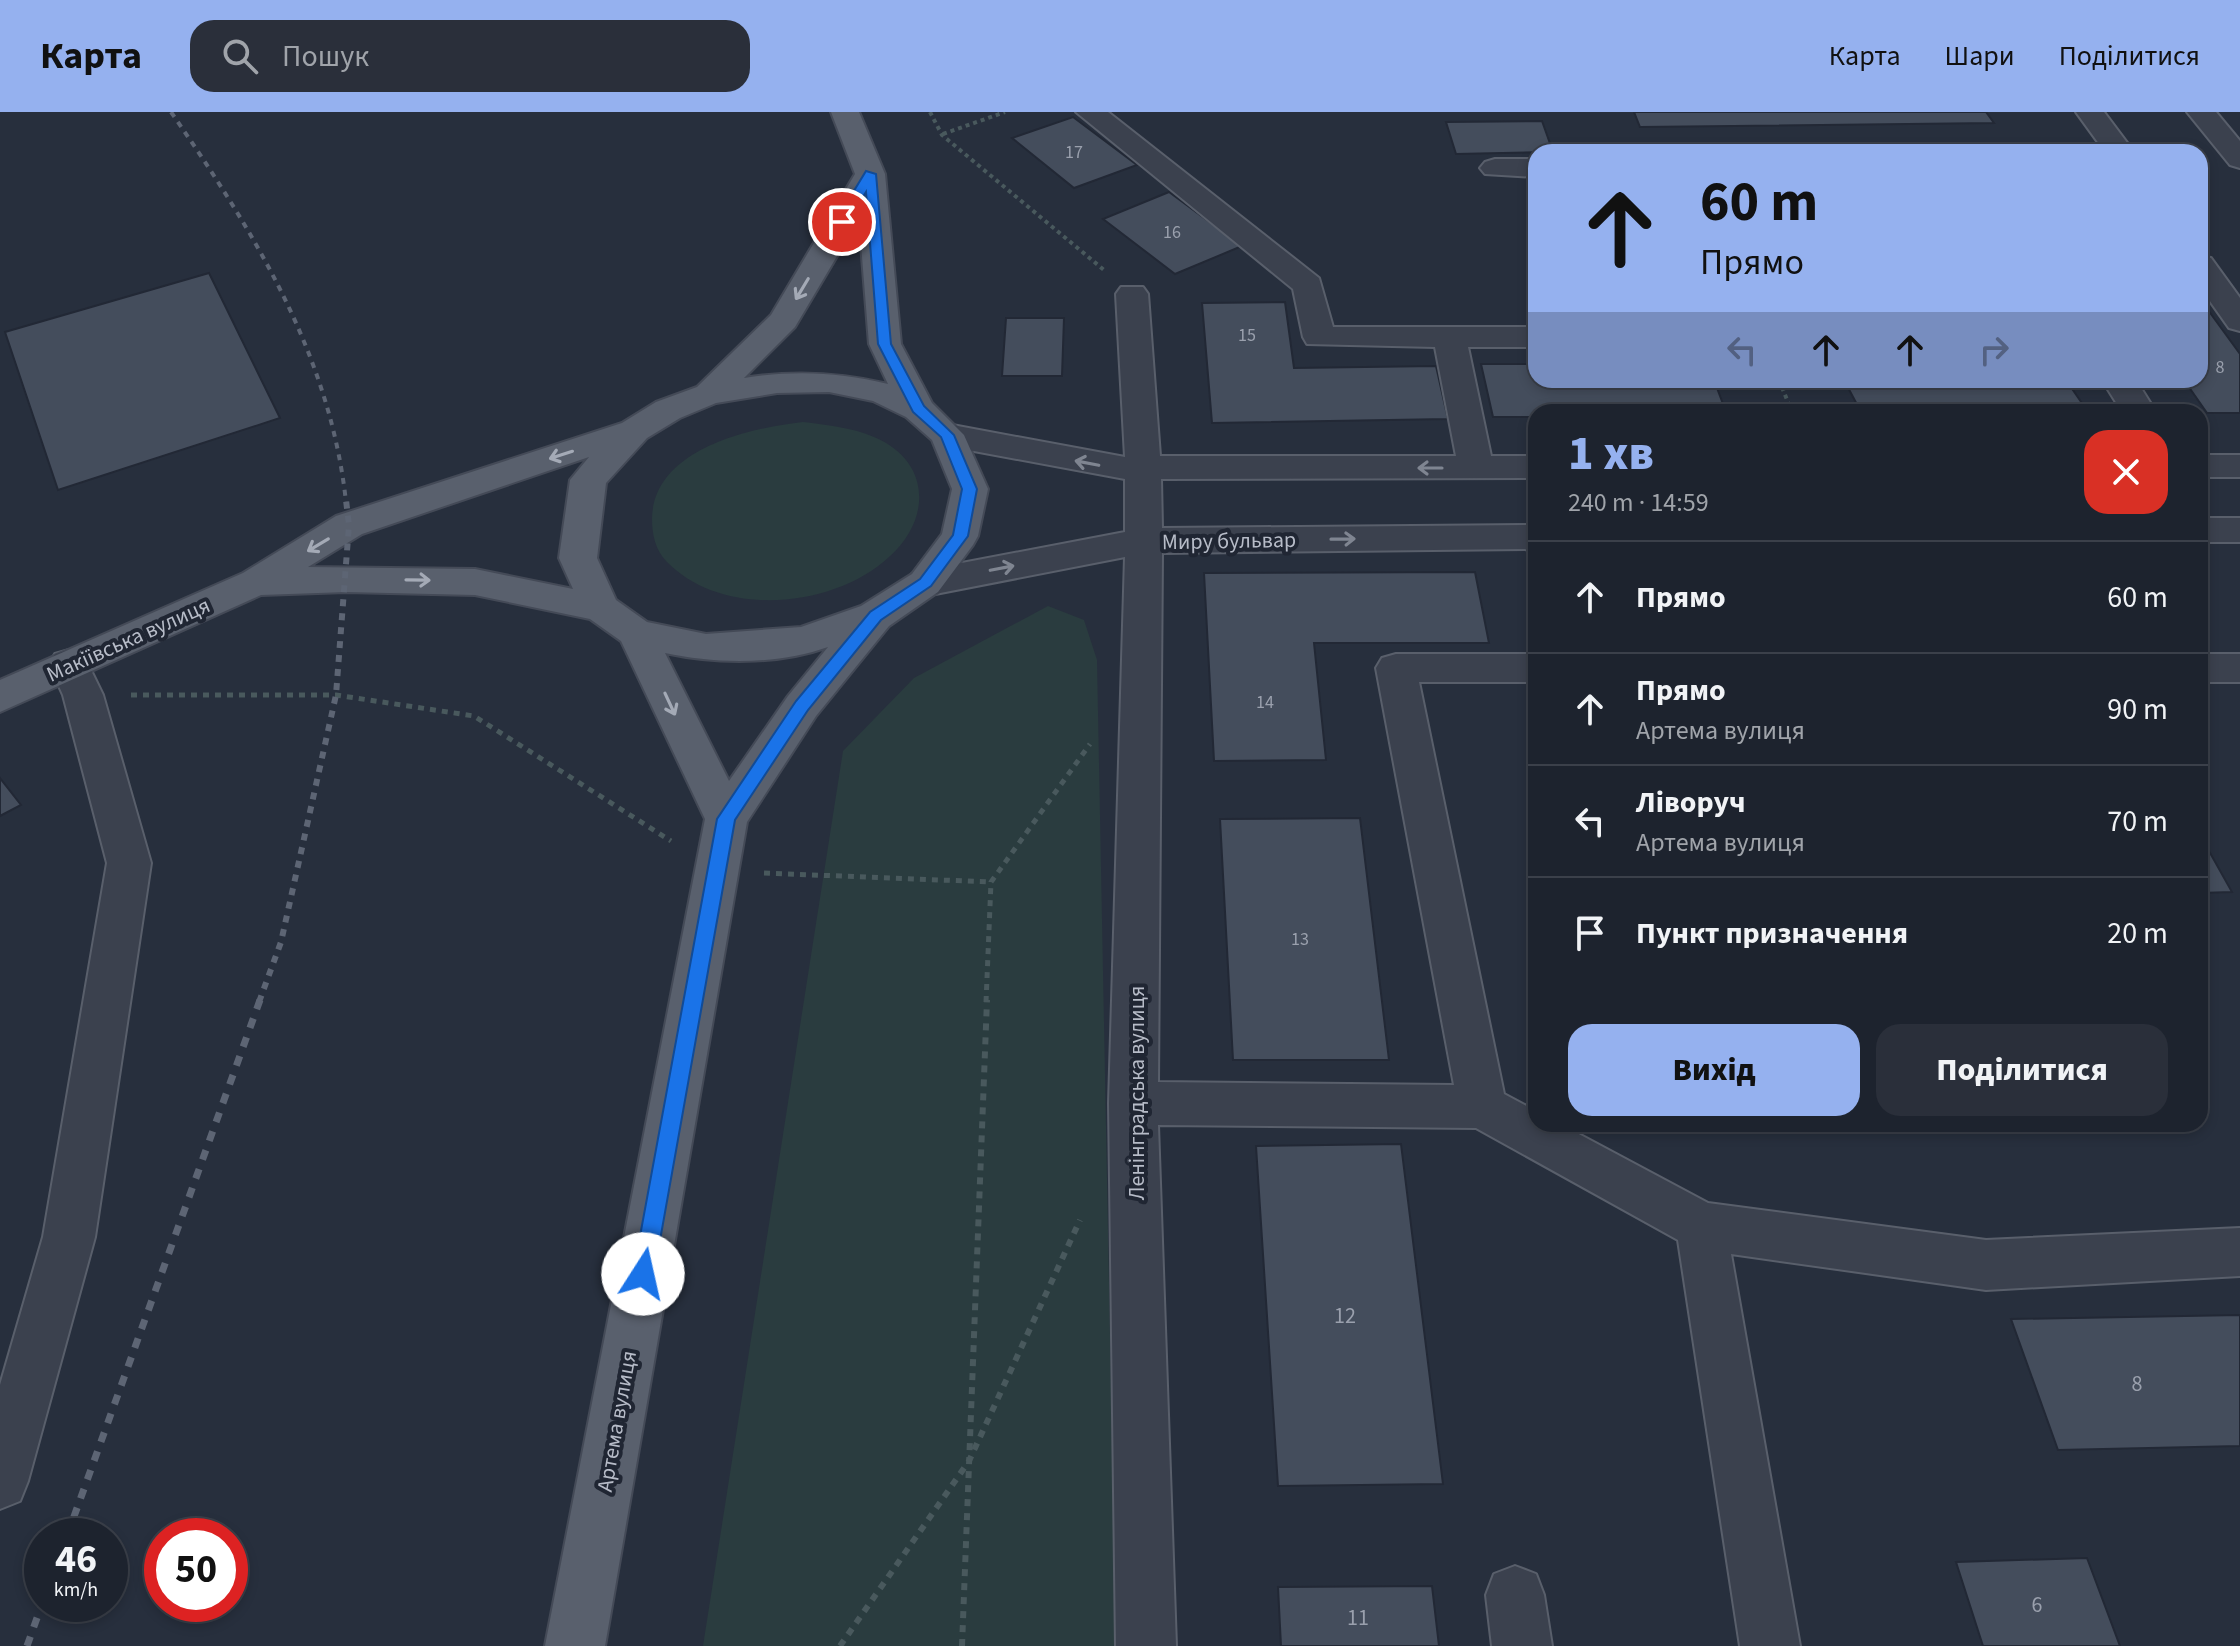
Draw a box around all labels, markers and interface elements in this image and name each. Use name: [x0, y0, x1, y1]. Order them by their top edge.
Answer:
search box: [190, 20, 750, 92]
text: Карта: [40, 29, 142, 83]
icon: search: [218, 34, 262, 78]
text: Пошук: [282, 35, 369, 78]
text: Карта: [1829, 36, 1901, 76]
text: Шари: [1945, 36, 2015, 76]
text: Поділитися: [2059, 36, 2200, 76]
house number: 17: [1065, 140, 1083, 165]
text: 60 m: [1700, 163, 1818, 242]
icon: ahead: [1568, 176, 1672, 280]
pin: [808, 188, 876, 256]
icon: arrive: [820, 200, 864, 244]
house number: 16: [1163, 220, 1181, 245]
text: Прямо: [1700, 237, 1804, 288]
one-way arrow: [794, 277, 810, 300]
house number: 15: [1238, 323, 1256, 348]
icon: left: [1720, 328, 1764, 372]
icon: ahead: [1804, 328, 1848, 372]
icon: ahead: [1888, 328, 1932, 372]
icon: right: [1972, 328, 2016, 372]
house number: 8: [2216, 355, 2225, 380]
text: 1 хв: [1568, 420, 1654, 488]
button: close: [2084, 430, 2168, 514]
one-way arrow: [548, 448, 573, 463]
one-way arrow: [1074, 455, 1100, 470]
one-way arrow: [1417, 460, 1444, 476]
text: 240 m · 14:59: [1568, 484, 1709, 521]
street label: Миру бульвар: [1162, 524, 1296, 558]
one-way arrow: [1329, 531, 1356, 547]
one-way arrow: [307, 537, 330, 553]
one-way arrow: [989, 559, 1014, 574]
one-way arrow: [404, 573, 431, 588]
icon: ahead: [1568, 575, 1612, 619]
text: Прямо: [1636, 576, 1726, 619]
text: 60 m: [2107, 576, 2168, 619]
street label: Макіївська вулиця: [41, 589, 215, 690]
text: Прямо: [1636, 669, 1726, 712]
icon: ahead: [1568, 687, 1612, 731]
text: 90 m: [2107, 688, 2168, 731]
house number: 14: [1256, 690, 1274, 715]
one-way arrow: [663, 692, 678, 716]
text: Артема вулиця: [1636, 712, 1805, 749]
text: Ліворуч: [1636, 781, 1746, 824]
icon: left: [1568, 799, 1612, 843]
text: 70 m: [2107, 800, 2168, 843]
text: Артема вулиця: [1636, 824, 1805, 861]
icon: arrive: [1568, 911, 1612, 955]
text: Пункт призначення: [1636, 912, 1908, 955]
text: 20 m: [2107, 912, 2168, 955]
house number: 13: [1291, 927, 1309, 952]
street label: Ленінградська вулиця: [1121, 986, 1153, 1200]
button: Вихід: [1568, 1024, 1860, 1116]
button: Поділитися: [1876, 1024, 2168, 1116]
position arrow: [601, 1232, 685, 1316]
house number: 12: [1334, 1300, 1356, 1332]
street label: Артема вулиця: [589, 1348, 645, 1494]
house number: 8: [2132, 1368, 2143, 1400]
speed limit sign: 50: [144, 1518, 248, 1622]
text: 46: [55, 1531, 97, 1588]
text: km/h: [54, 1576, 98, 1604]
house number: 6: [2032, 1589, 2043, 1621]
house number: 11: [1347, 1602, 1369, 1634]

